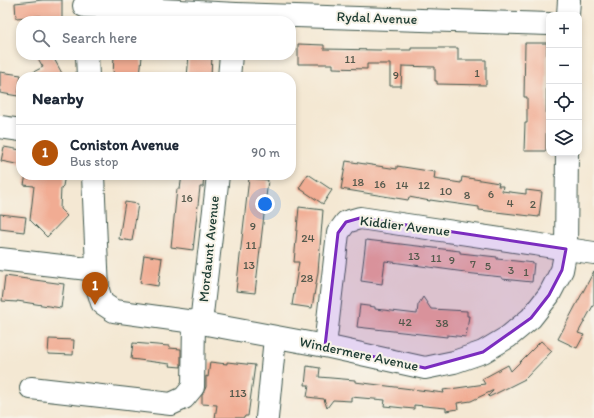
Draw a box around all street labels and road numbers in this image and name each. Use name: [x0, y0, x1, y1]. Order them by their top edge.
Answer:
street label: Rydal Avenue: [336, 8, 418, 28]
street label: Mordaunt Avenue: [195, 195, 223, 303]
street label: Kiddier Avenue: [359, 212, 451, 240]
street label: Windermere Avenue: [298, 333, 420, 375]

